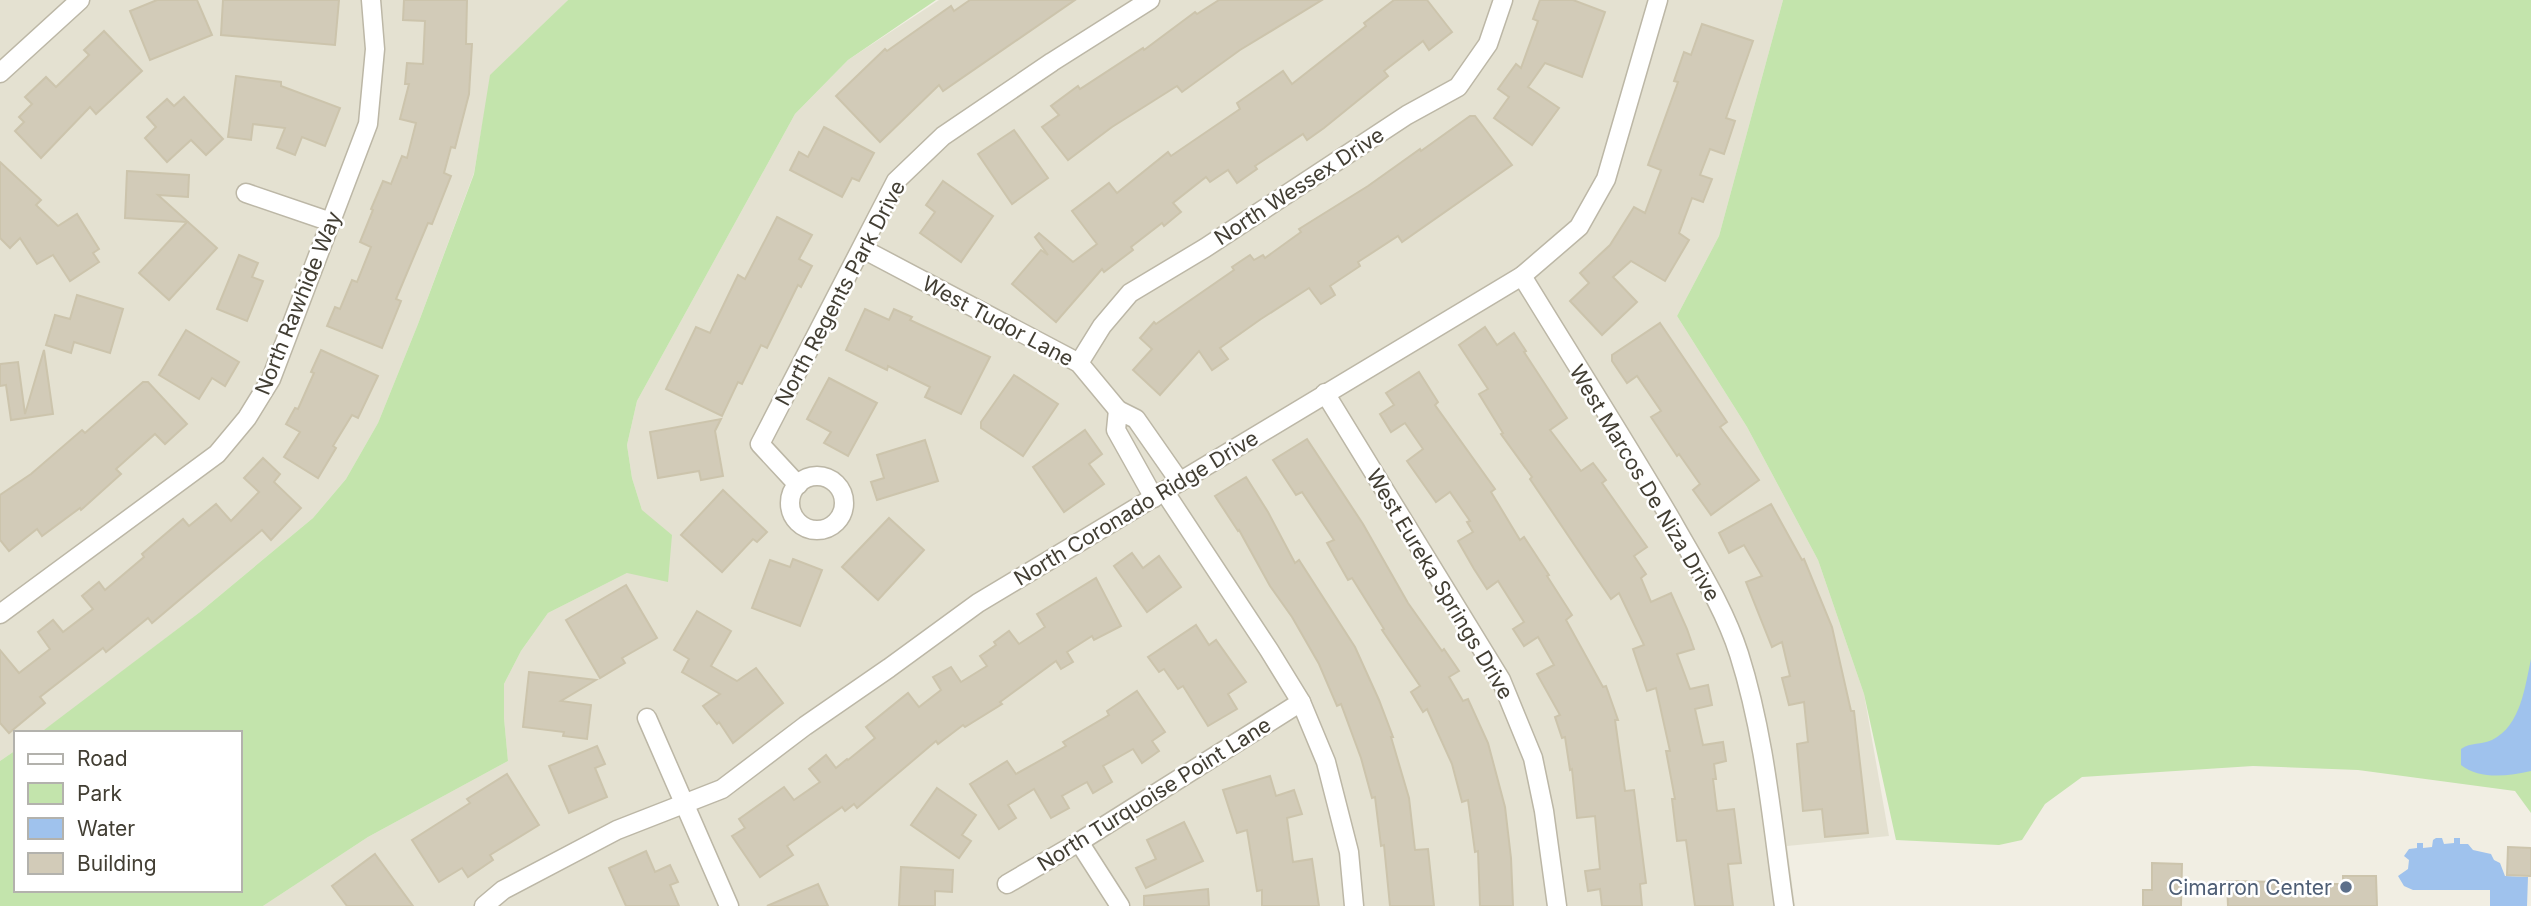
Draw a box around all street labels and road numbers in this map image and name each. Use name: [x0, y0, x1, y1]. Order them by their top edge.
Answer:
street label: North Wessex Drive: [1210, 122, 1388, 250]
street label: North Regents Park Drive: [770, 176, 910, 410]
street label: North Rawhide Way: [250, 207, 346, 398]
street label: West Tudor Lane: [918, 271, 1078, 371]
street label: West Marcos De Niza Drive: [1564, 360, 1726, 606]
street label: North Coronado Ridge Drive: [1010, 425, 1262, 591]
street label: West Eureka Springs Drive: [1361, 464, 1519, 704]
street label: North Turquoise Point Lane: [1033, 712, 1275, 876]

